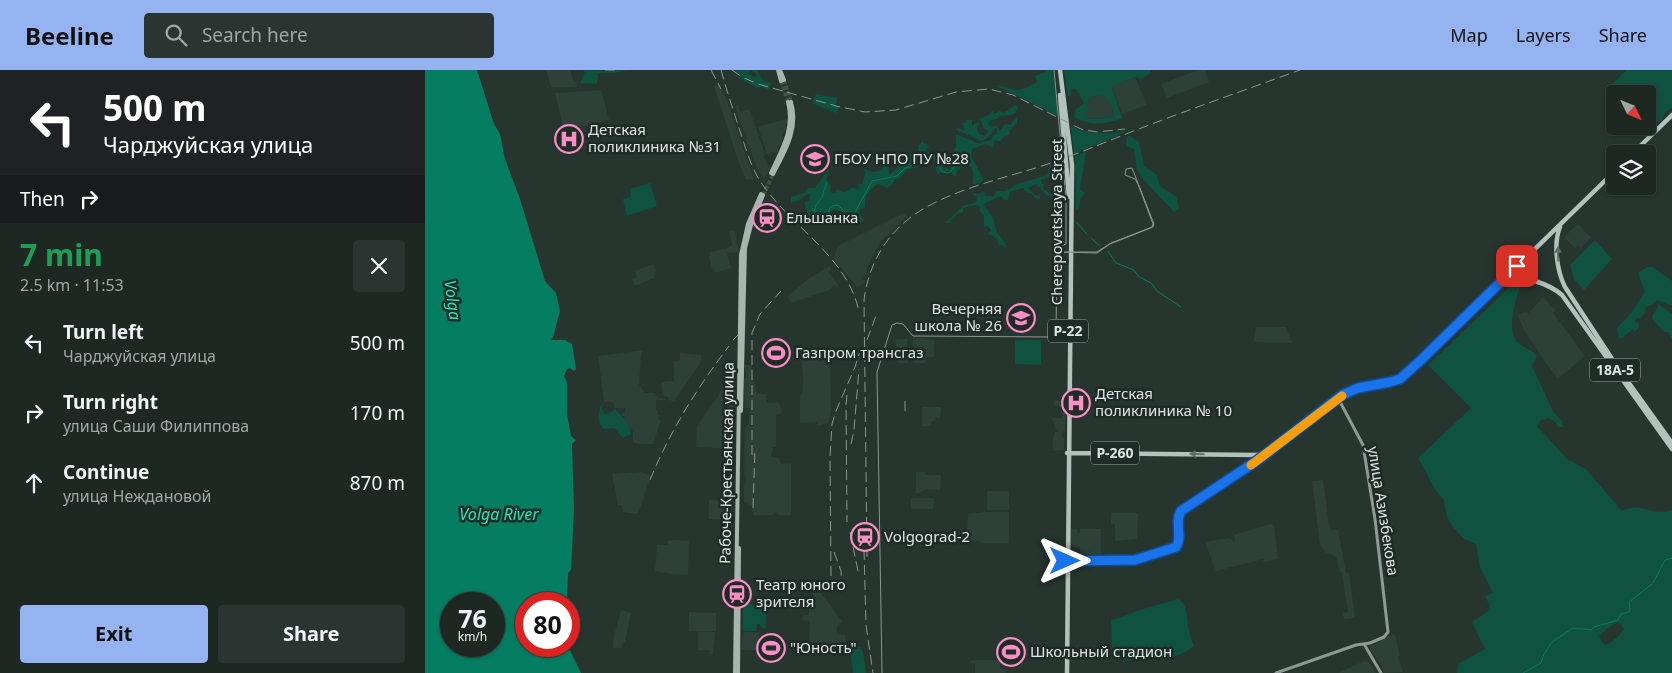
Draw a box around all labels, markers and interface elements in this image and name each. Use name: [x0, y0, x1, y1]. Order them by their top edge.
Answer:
search box: [144, 13, 494, 58]
text: Beeline: [25, 19, 114, 52]
icon: search: [162, 21, 190, 49]
text: Search here: [202, 22, 308, 48]
text: Map: [1450, 23, 1488, 47]
text: Layers: [1516, 23, 1571, 47]
text: Share: [1599, 23, 1647, 47]
text: 500 m: [103, 84, 206, 131]
north arrow: [1606, 85, 1656, 135]
map controls: [1606, 85, 1656, 195]
icon: left: [20, 90, 85, 155]
place label: Детская поликлиника №31: [588, 119, 721, 156]
hospital icon: Детская поликлиника №31: [554, 124, 584, 154]
text: Чарджуйская улица: [103, 129, 313, 159]
street label: Cherepovetskaya Street: [1046, 138, 1066, 305]
school or university icon: ГБОУ НПО ПУ №28: [800, 144, 830, 174]
button: layers: [1606, 145, 1656, 195]
place label: ГБОУ НПО ПУ №28: [834, 148, 969, 168]
icon: right: [75, 185, 103, 213]
text: Then: [20, 186, 65, 212]
station icon: Ельшанка: [752, 203, 782, 233]
place label: Ельшанка: [786, 207, 858, 227]
text: 7 min: [20, 234, 103, 275]
button: close: [353, 240, 405, 292]
pin: [1496, 245, 1538, 287]
one-way arrow: [1554, 246, 1562, 262]
icon: arrive: [1503, 252, 1531, 280]
text: 2.5 km · 11:53: [20, 274, 124, 296]
water label: Volga: [439, 279, 467, 321]
place label: Вечерняя школа № 26: [915, 298, 1002, 335]
school or university icon: Вечерняя школа № 26: [1006, 303, 1036, 333]
text: Turn left: [63, 319, 144, 345]
road number: Р-22: [1048, 320, 1088, 342]
icon: left: [20, 329, 48, 357]
text: 500 m: [350, 330, 405, 356]
sports icon: Газпром трансгаз: [761, 338, 791, 368]
place label: Газпром трансгаз: [795, 342, 924, 362]
text: Чарджуйская улица: [63, 345, 216, 367]
road number: 18А-5: [1590, 358, 1640, 382]
street label: Рабоче-Крестьянская улица: [714, 362, 738, 564]
place label: Детская поликлиника № 10: [1095, 383, 1232, 420]
hospital icon: Детская поликлиника № 10: [1061, 388, 1091, 418]
text: Turn right: [63, 389, 158, 415]
icon: right: [20, 399, 48, 427]
text: 170 m: [350, 400, 405, 426]
text: улица Саши Филиппова: [63, 415, 249, 437]
road number: Р-260: [1091, 442, 1139, 464]
street label: улица Азизбекова: [1364, 445, 1404, 577]
one-way arrow: [1189, 450, 1205, 458]
text: Continue: [63, 459, 149, 485]
icon: ahead: [20, 469, 48, 497]
text: 870 m: [350, 470, 405, 496]
text: улица Неждановой: [63, 485, 211, 507]
water label: Volga River: [459, 503, 539, 525]
station icon: Volgograd-2: [850, 522, 880, 552]
place label: Volgograd-2: [884, 526, 970, 546]
position arrow: [1038, 534, 1090, 586]
place label: Театр юного зрителя: [756, 574, 846, 611]
station icon: Театр юного зрителя: [722, 579, 752, 609]
speed limit sign: 80: [515, 592, 580, 657]
text: 76: [458, 601, 487, 635]
button: Exit: [20, 605, 208, 663]
button: Share: [218, 605, 405, 663]
text: km/h: [458, 628, 487, 645]
sports icon: "Юность": [756, 633, 786, 663]
place label: "Юность": [790, 637, 857, 657]
sports icon: Школьный стадион: [996, 637, 1026, 667]
place label: Школьный стадион: [1030, 641, 1172, 661]

